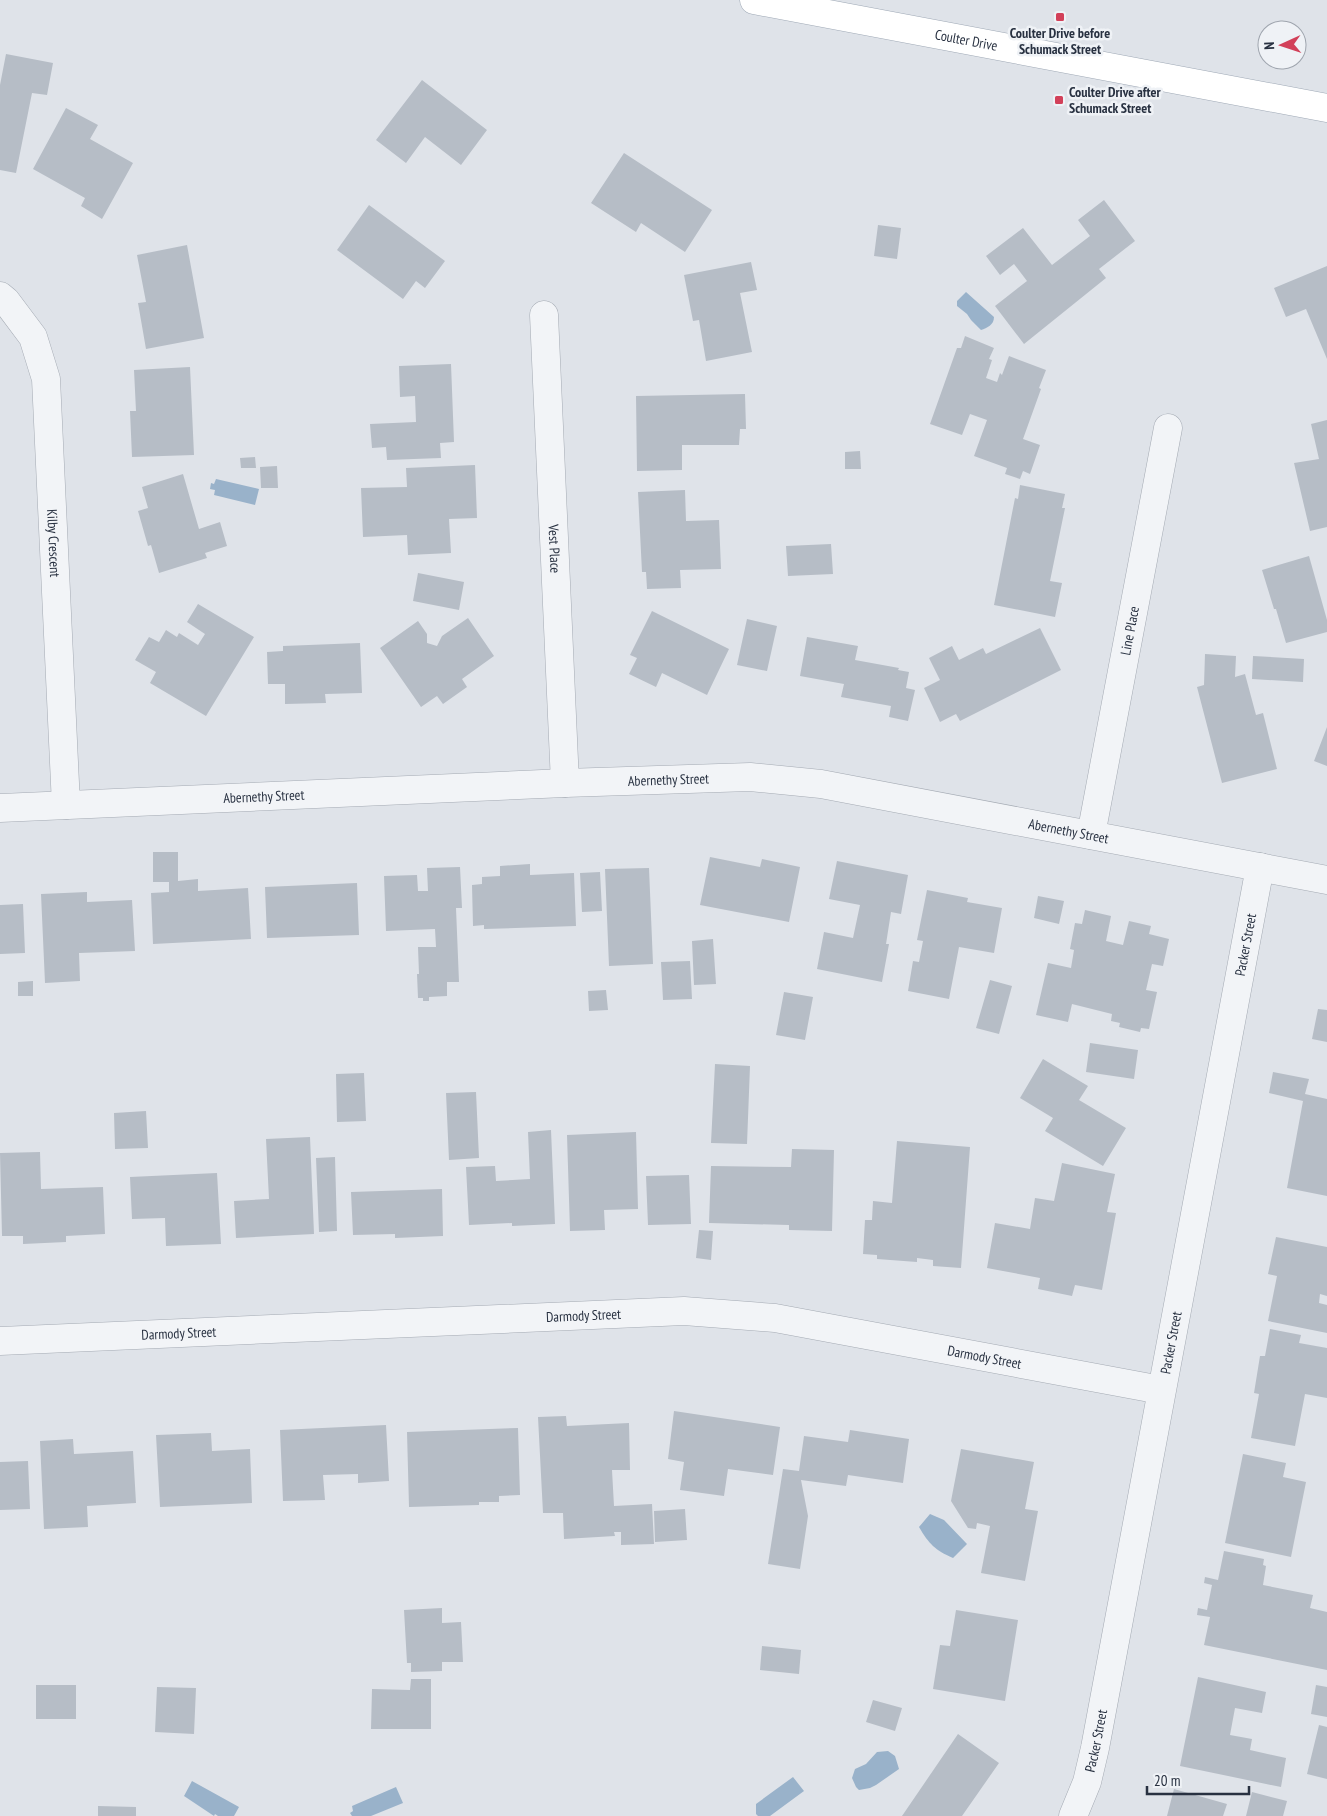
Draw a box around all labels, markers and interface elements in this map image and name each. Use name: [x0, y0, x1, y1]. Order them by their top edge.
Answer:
marker: Coulter Drive before Schumack Street: [1054, 11, 1066, 23]
north arrow: [1257, 20, 1307, 70]
place label: Coulter Drive before Schumack Street: [1010, 24, 1110, 58]
street label: Coulter Drive: [934, 25, 999, 55]
text: N: [1260, 41, 1278, 50]
place label: Coulter Drive after Schumack Street: [1069, 83, 1162, 117]
marker: Coulter Drive after Schumack Street: [1053, 94, 1065, 106]
street label: Kilby Crescent: [43, 509, 64, 578]
street label: Vest Place: [544, 523, 565, 574]
street label: Line Place: [1116, 604, 1143, 657]
street label: Abernethy Street: [628, 769, 709, 790]
street label: Abernethy Street: [223, 786, 305, 807]
street label: Abernethy Street: [1027, 815, 1110, 847]
street label: Packer Street: [1231, 912, 1260, 978]
street label: Darmody Street: [546, 1305, 621, 1326]
street label: Packer Street: [1156, 1310, 1186, 1376]
street label: Darmody Street: [141, 1323, 217, 1344]
street label: Darmody Street: [946, 1341, 1023, 1373]
street label: Packer Street: [1081, 1708, 1111, 1774]
scale bar: [1147, 1764, 1250, 1796]
text: 20 m: [1154, 1771, 1180, 1790]

